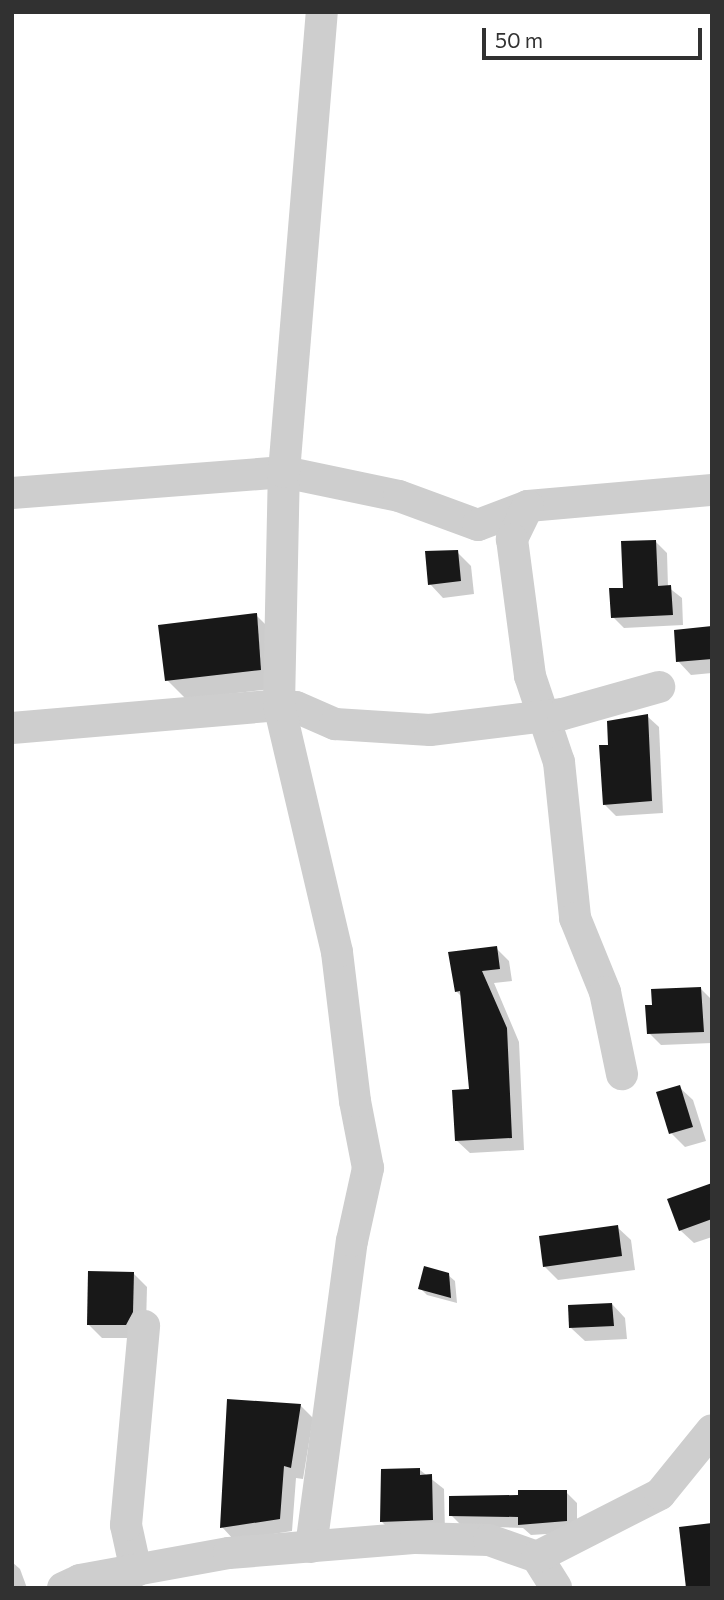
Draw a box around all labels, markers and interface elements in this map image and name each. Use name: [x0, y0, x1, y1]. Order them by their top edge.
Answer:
scale bar: [486, 14, 706, 58]
text: 50 m: [495, 27, 543, 52]

